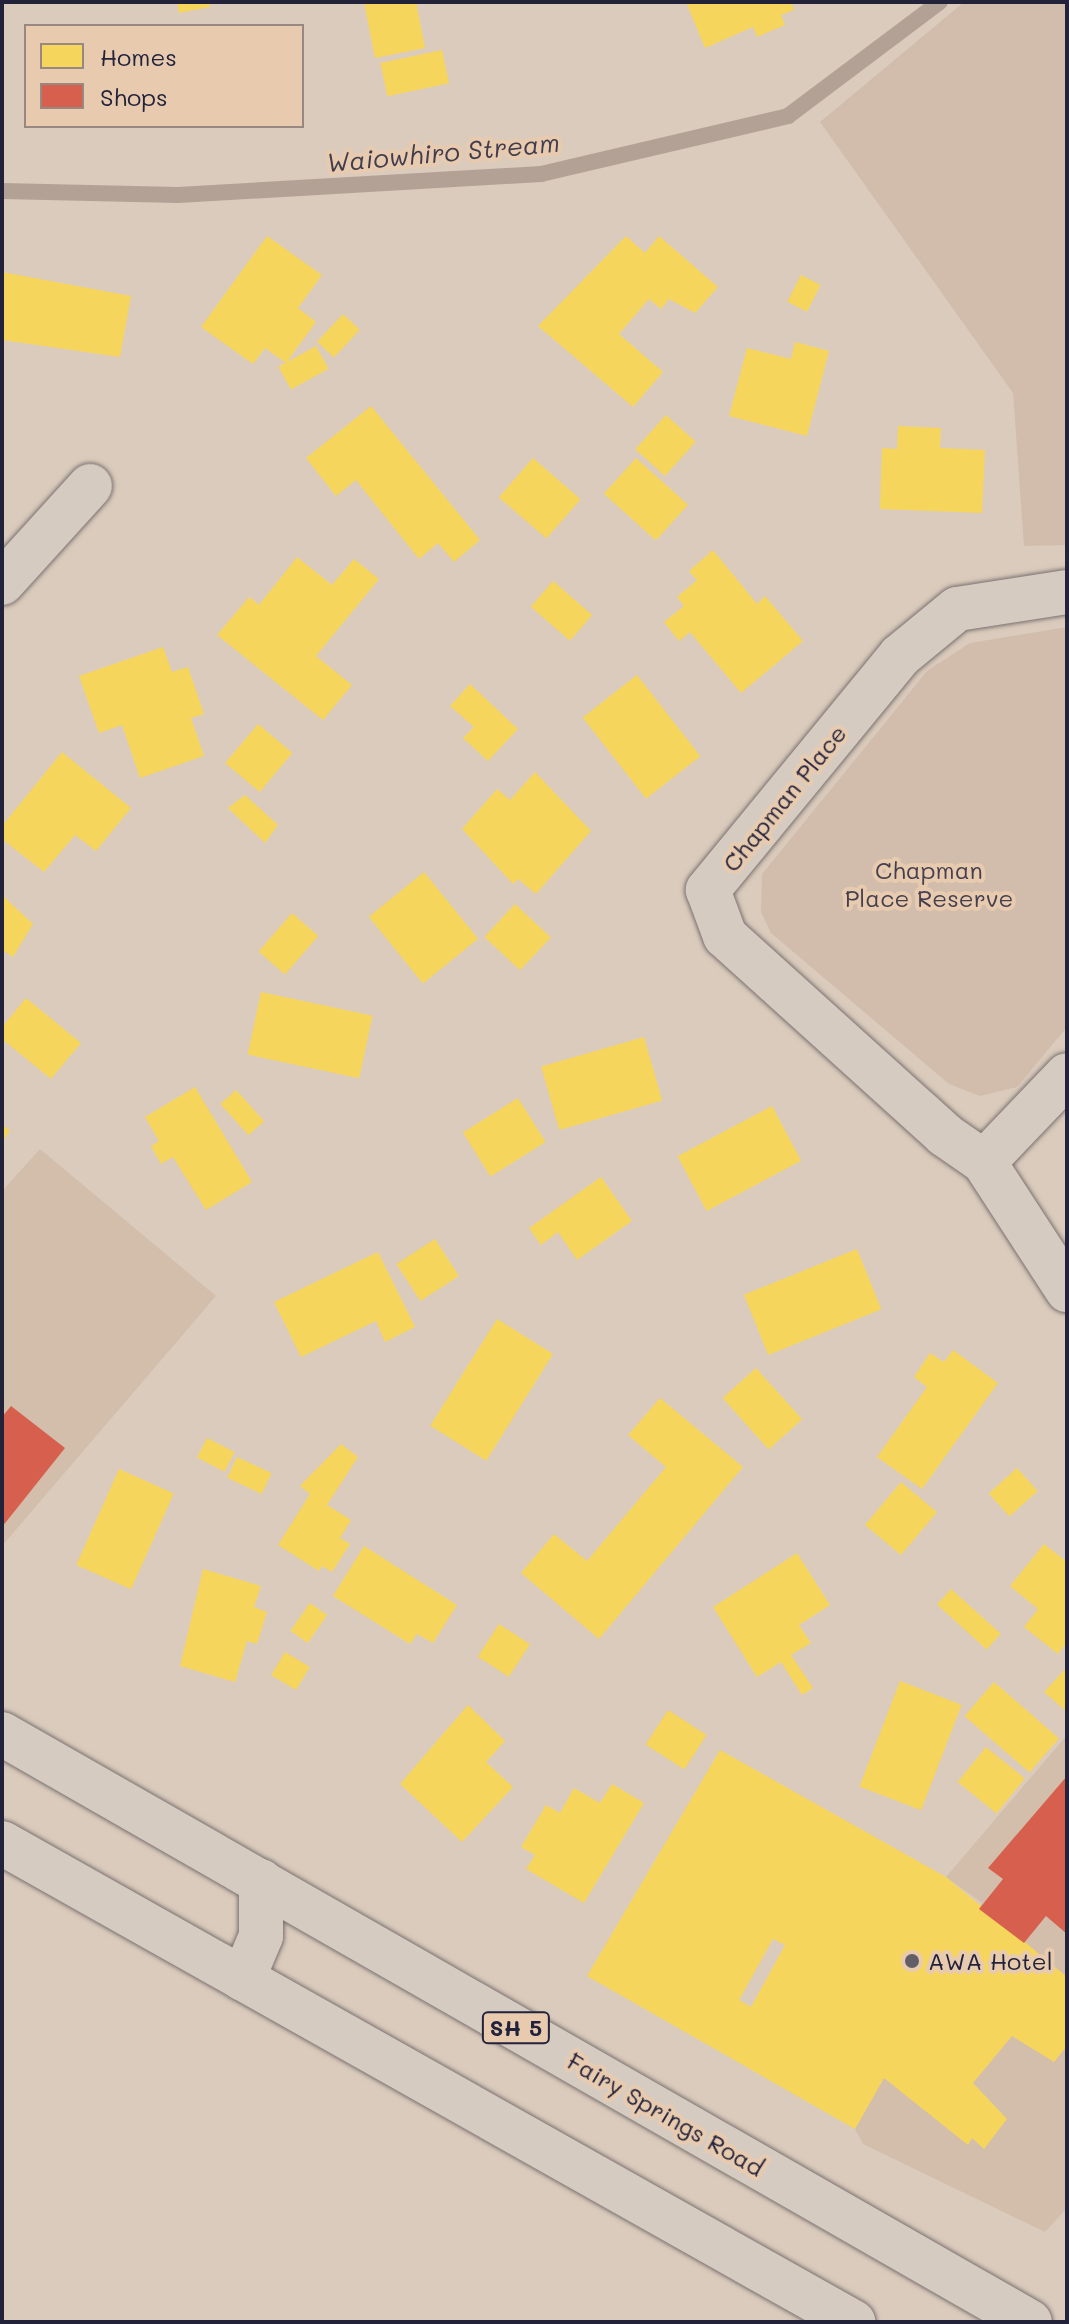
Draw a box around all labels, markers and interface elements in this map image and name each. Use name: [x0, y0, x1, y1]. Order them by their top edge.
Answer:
legend: [24, 24, 304, 128]
text: Homes: [100, 41, 177, 72]
text: Shops: [100, 81, 168, 112]
water label: Waiowhiro Stream: [325, 127, 561, 179]
street label: Chapman Place: [716, 719, 852, 877]
park label: Chapman Place Reserve: [845, 856, 1013, 912]
place label: AWA Hotel: [928, 1947, 1053, 1975]
marker: AWA Hotel: [903, 1952, 921, 1970]
road number: SH 5: [480, 2010, 552, 2046]
street label: Fairy Springs Road: [563, 2046, 769, 2182]

